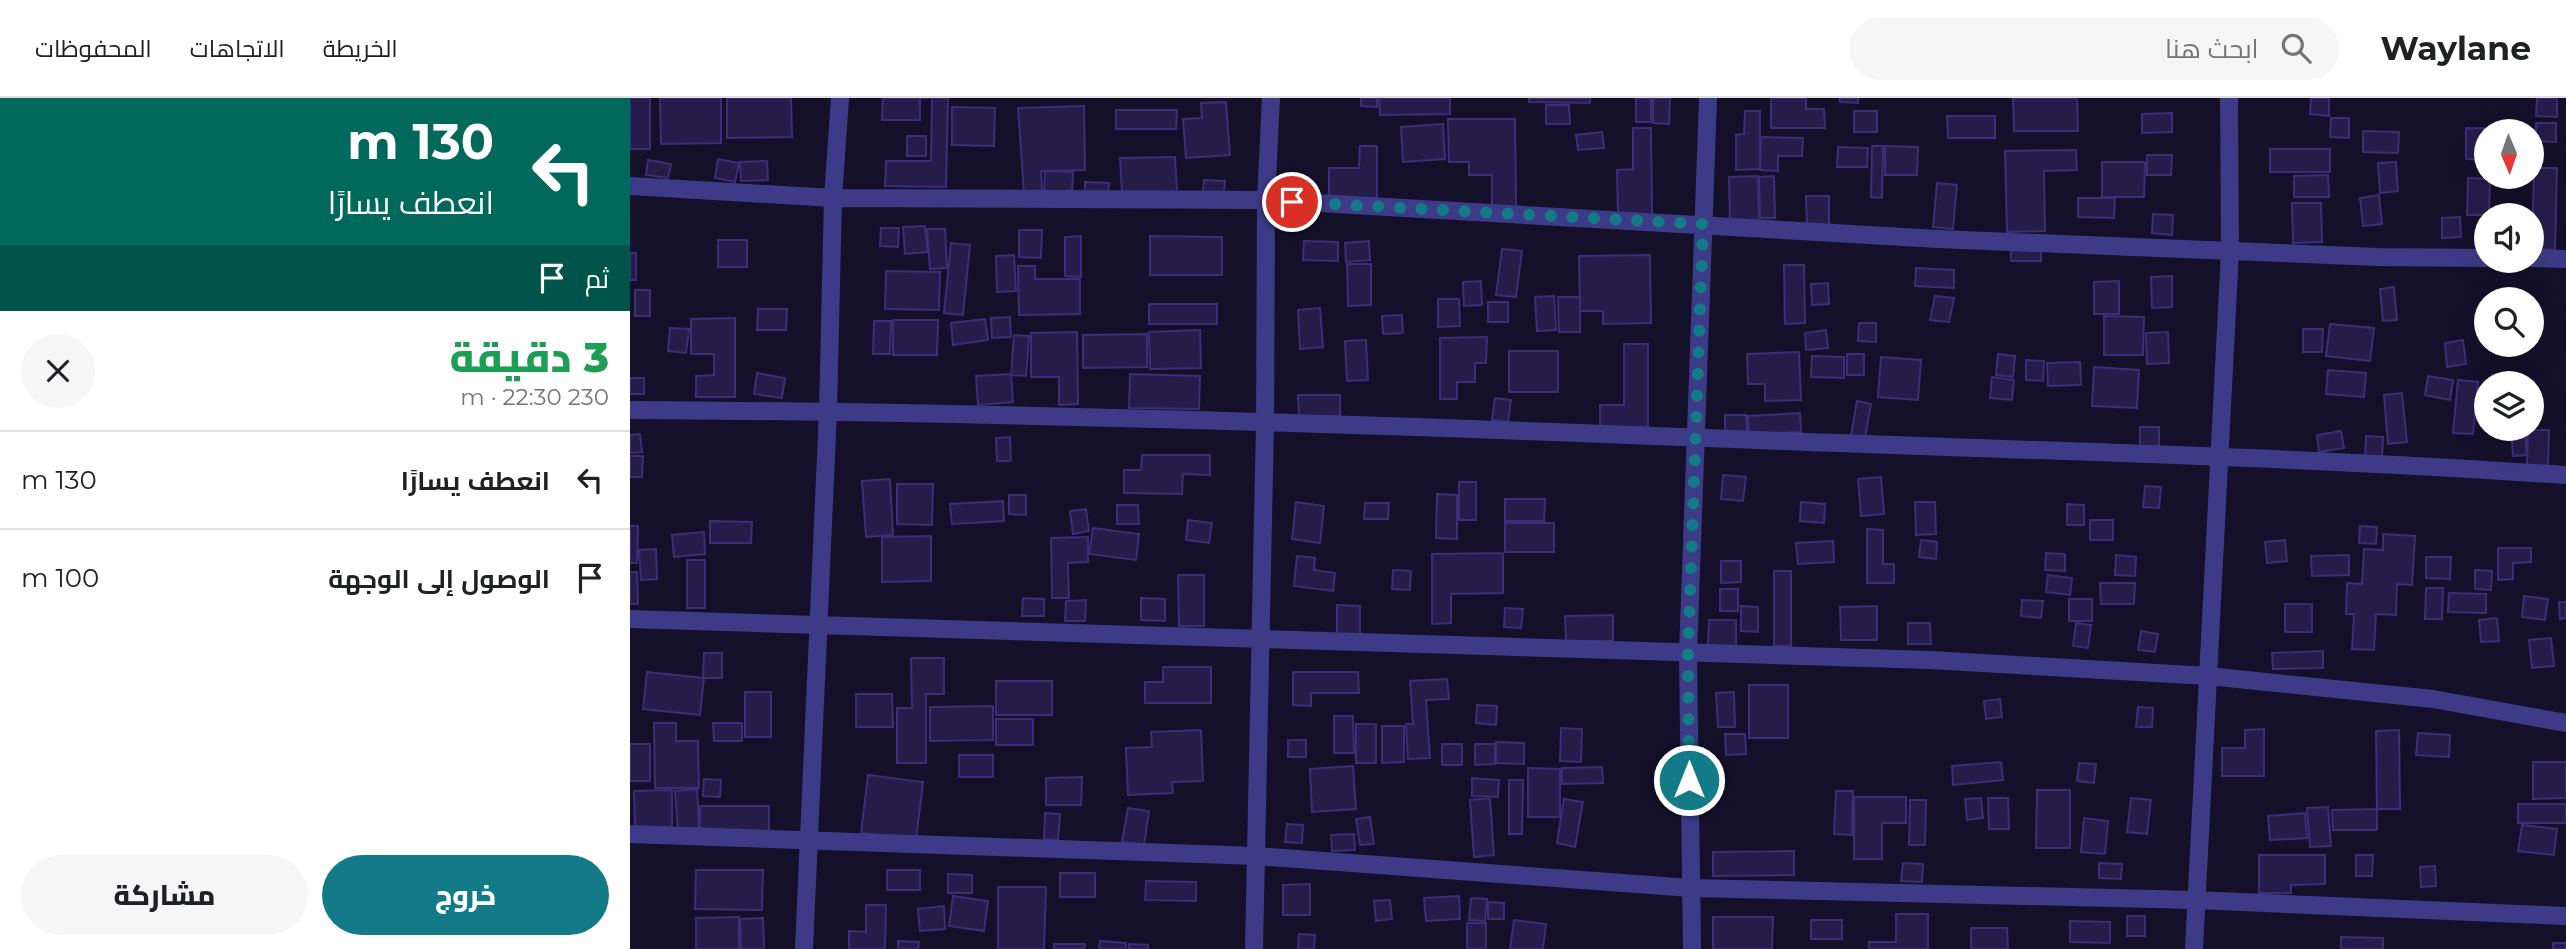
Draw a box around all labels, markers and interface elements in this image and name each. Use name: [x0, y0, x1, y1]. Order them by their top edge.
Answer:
search box: [1849, 17, 2339, 80]
text: Waylane: [2381, 28, 2531, 68]
icon: search: [2277, 29, 2315, 67]
text: ابحث هنا: [2165, 33, 2259, 65]
text: المحفوظات: [35, 34, 152, 63]
text: الاتجاهات: [190, 34, 285, 63]
text: الخريطة: [323, 34, 398, 63]
text: 130 m: [347, 112, 494, 171]
north arrow: [2474, 119, 2544, 189]
map controls: [2474, 119, 2544, 441]
icon: left: [518, 126, 609, 217]
pin: [1262, 172, 1322, 232]
text: انعطف يسارًا: [328, 183, 494, 222]
icon: arrive: [1273, 183, 1311, 221]
button: sound: [2474, 203, 2544, 273]
icon: arrive: [533, 259, 571, 297]
text: ثم: [585, 263, 609, 295]
button: search: [2474, 287, 2544, 357]
text: 3 دقيقة: [449, 331, 609, 383]
button: close: [21, 334, 95, 408]
button: layers: [2474, 371, 2544, 441]
text: 230 m · 22:30: [460, 383, 609, 411]
icon: left: [571, 461, 609, 499]
text: 130 m: [21, 464, 97, 496]
text: انعطف يسارًا: [401, 465, 550, 497]
icon: arrive: [571, 559, 609, 597]
text: 100 m: [21, 562, 99, 594]
text: الوصول إلى الوجهة: [328, 563, 550, 595]
position arrow: [1652, 743, 1726, 817]
button: مشاركة: [21, 855, 308, 935]
button: خروج: [322, 855, 609, 935]

